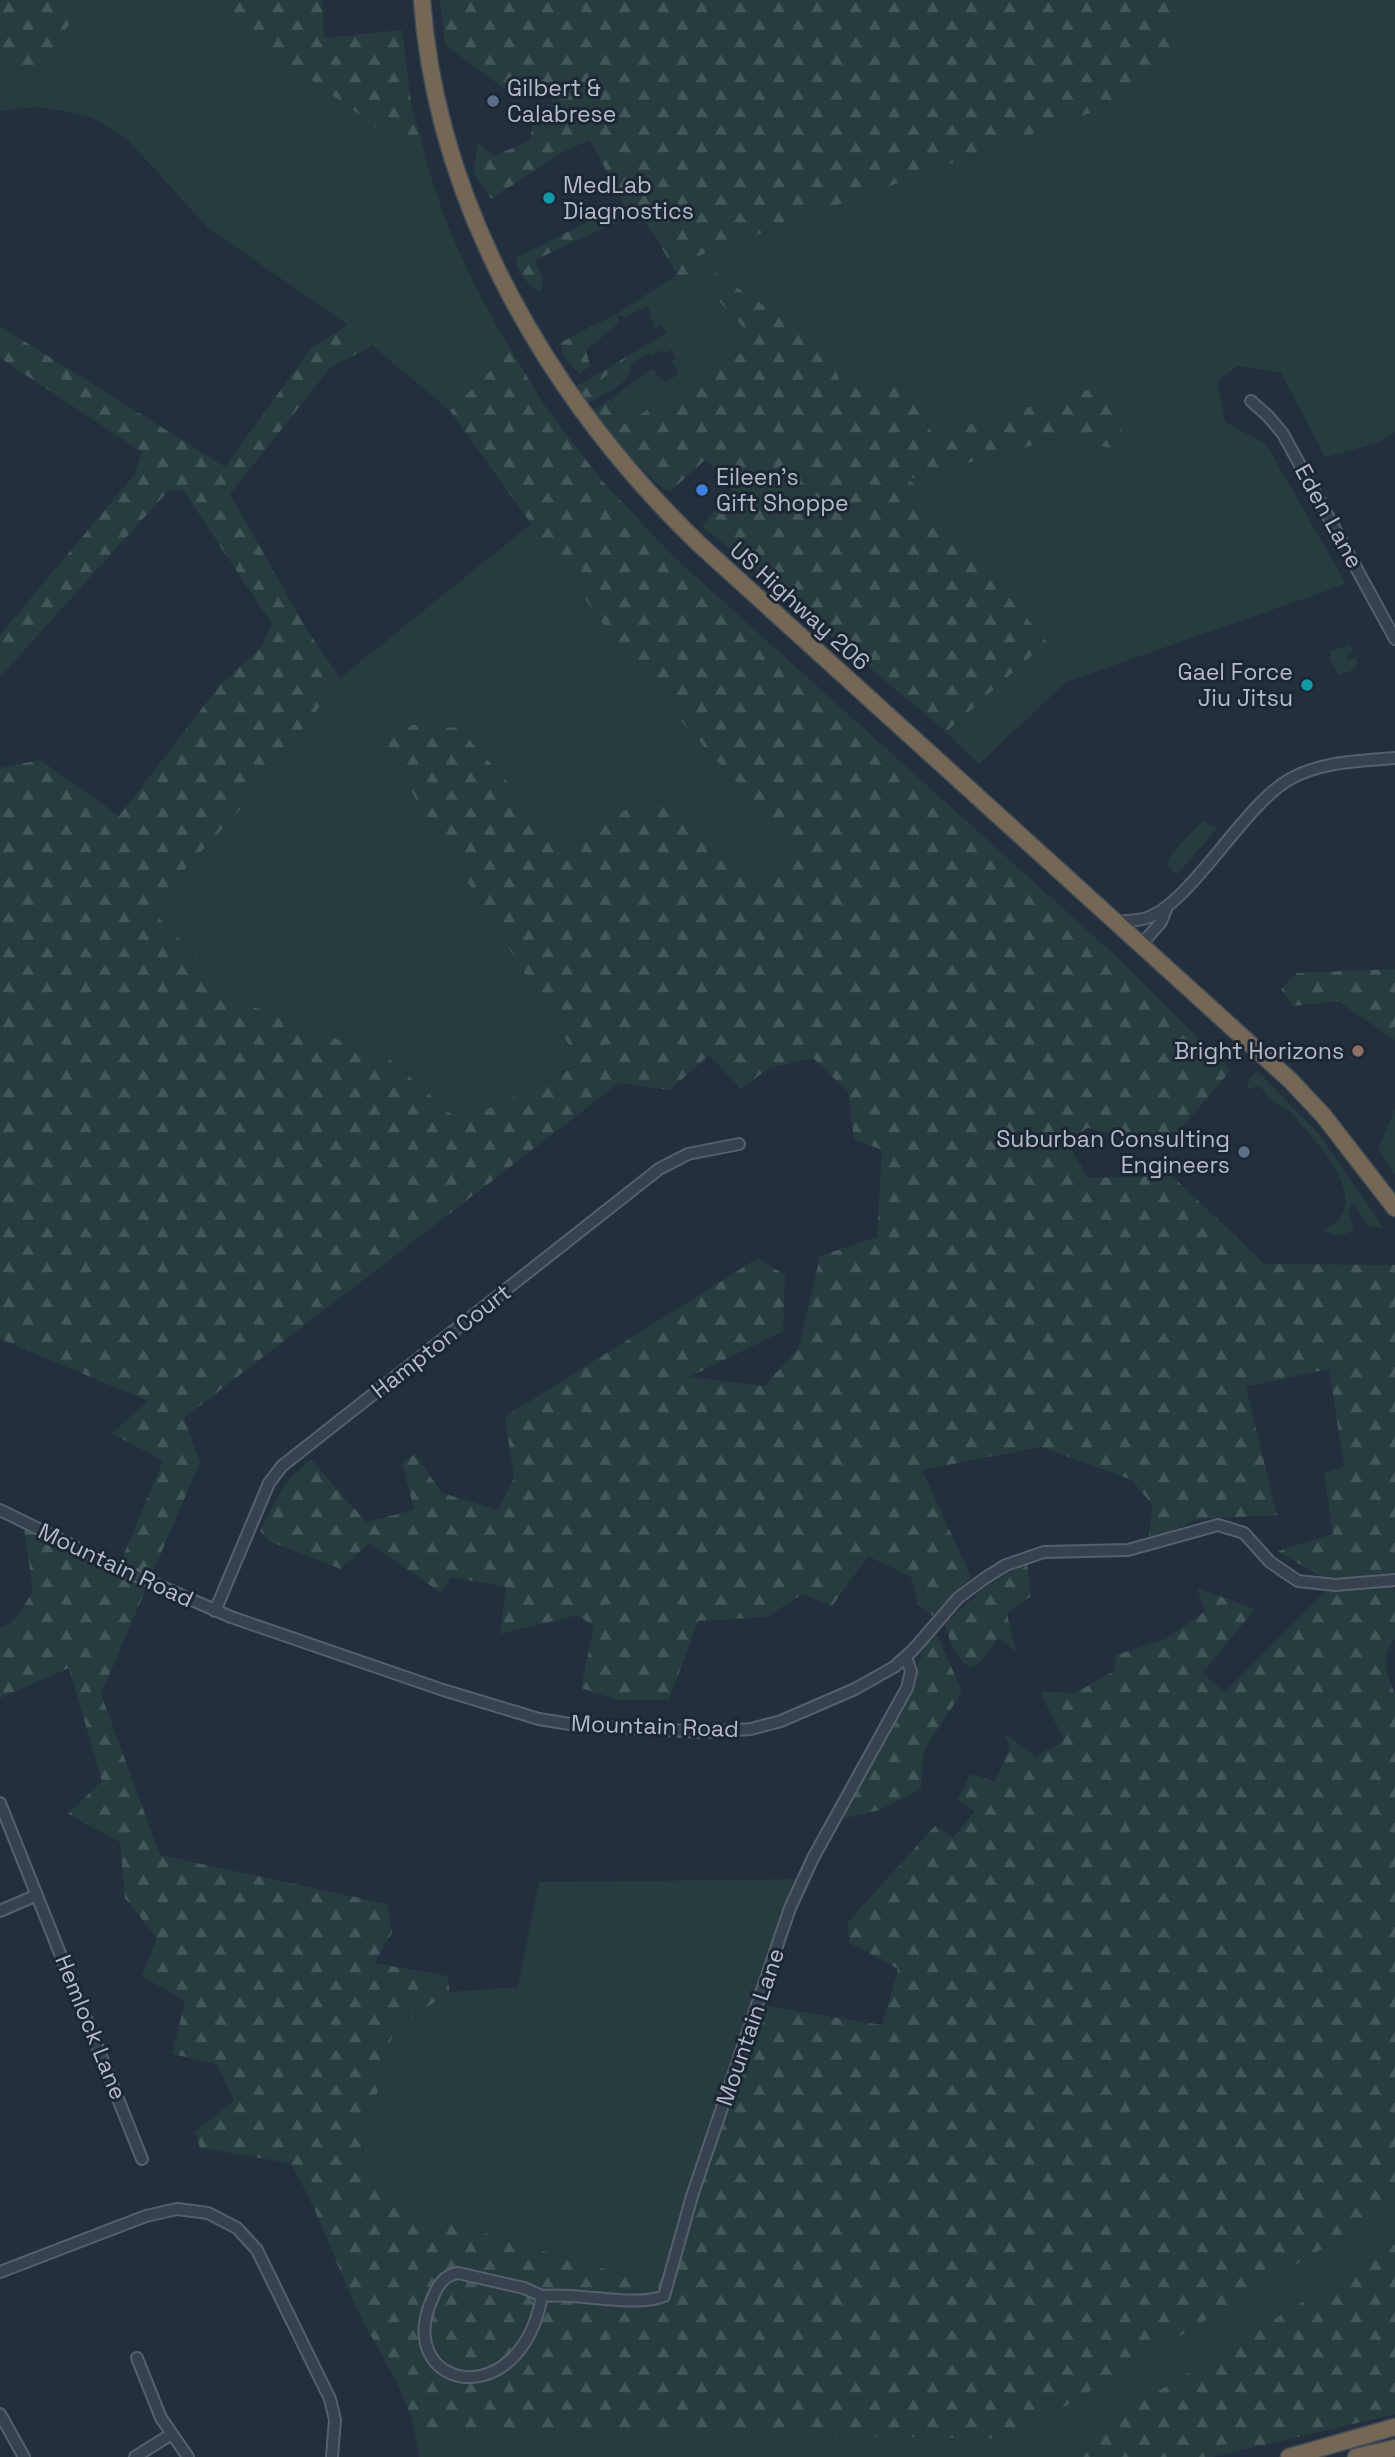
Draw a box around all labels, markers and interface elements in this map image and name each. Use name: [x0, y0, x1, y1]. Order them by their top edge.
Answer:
place label: Gilbert & Calabrese: [507, 73, 616, 129]
marker: Gilbert & Calabrese: [485, 93, 501, 109]
place label: MedLab Diagnostics: [563, 170, 694, 226]
marker: MedLab Diagnostics: [541, 190, 557, 206]
street label: Eden Lane: [1288, 458, 1370, 574]
place label: Eileen's Gift Shoppe: [716, 462, 849, 518]
marker: Eileen's Gift Shoppe: [694, 482, 710, 498]
street label: US Highway 206: [724, 535, 876, 677]
place label: Gael Force Jiu Jitsu: [1178, 657, 1293, 713]
marker: Gael Force Jiu Jitsu: [1299, 677, 1315, 693]
place label: Bright Horizons: [1174, 1036, 1344, 1066]
marker: Bright Horizons: [1350, 1043, 1366, 1059]
place label: Suburban Consulting Engineers: [996, 1124, 1230, 1180]
marker: Suburban Consulting Engineers: [1236, 1144, 1252, 1160]
street label: Hampton Court: [365, 1277, 517, 1405]
street label: Mountain Road: [34, 1516, 198, 1614]
street label: Mountain Road: [571, 1708, 739, 1744]
street label: Mountain Lane: [709, 1944, 791, 2110]
street label: Hemlock Lane: [48, 1950, 134, 2104]

